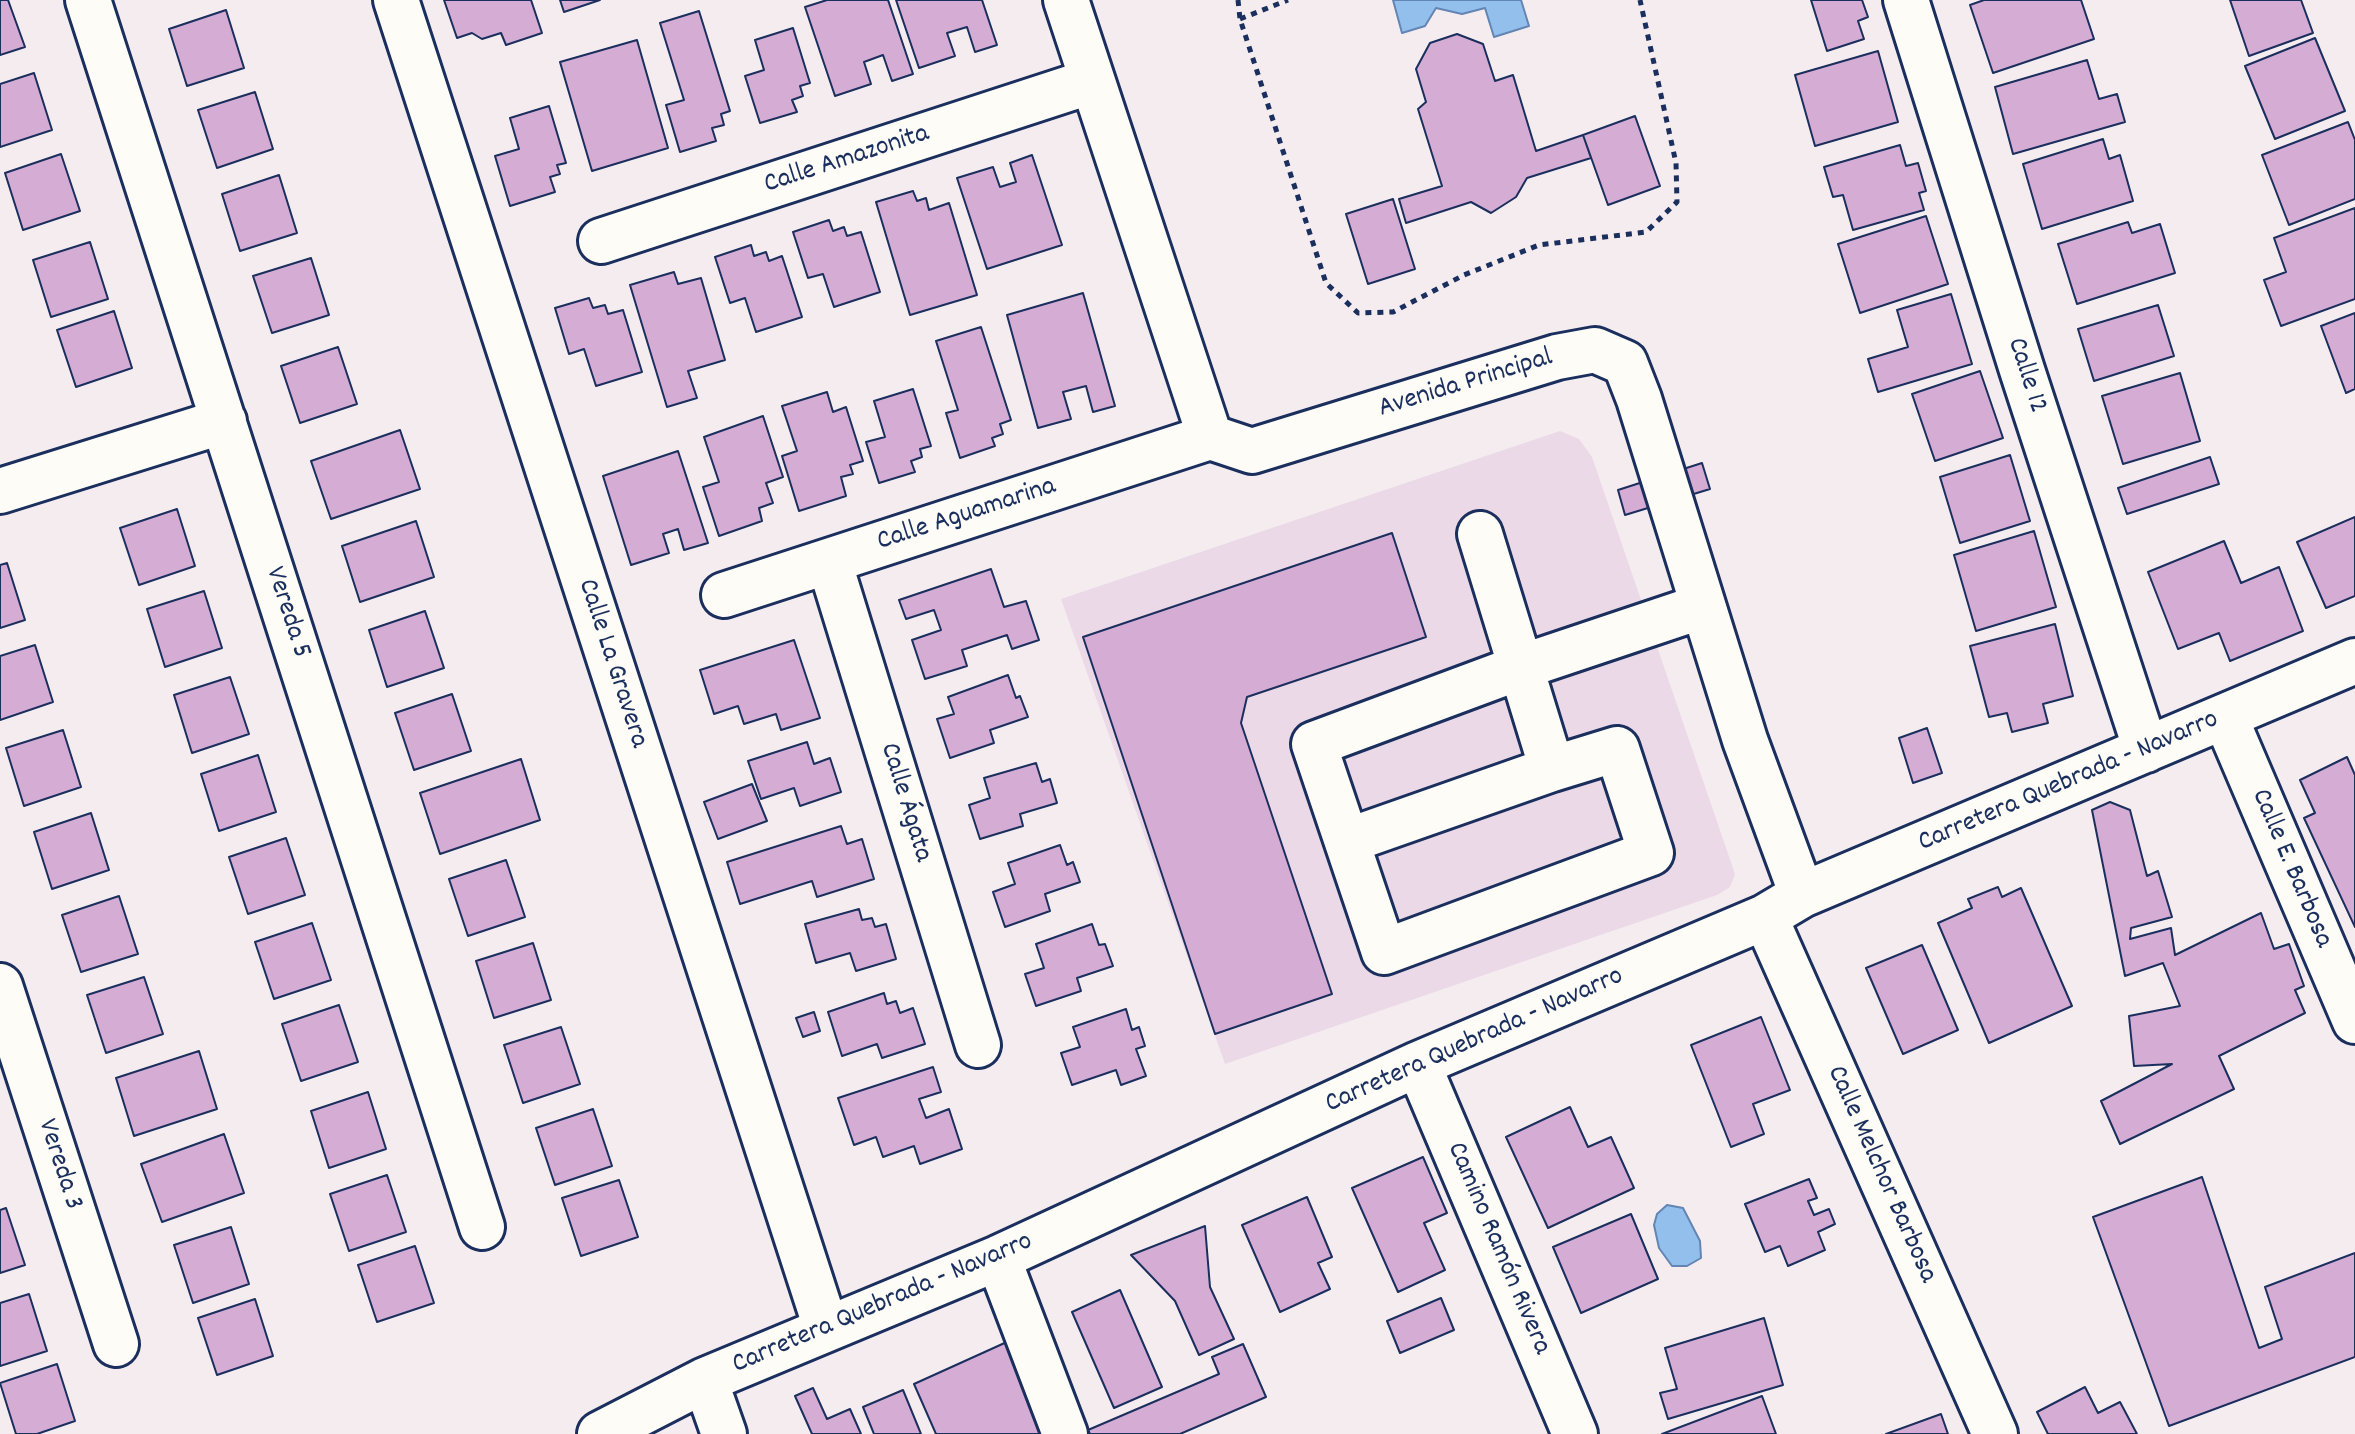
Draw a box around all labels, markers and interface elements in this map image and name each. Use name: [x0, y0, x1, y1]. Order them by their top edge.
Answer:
street label: Calle Amazonita: [760, 119, 934, 203]
street label: Calle 12: [1997, 334, 2053, 418]
street label: Avenida Principal: [1375, 343, 1557, 427]
street label: Calle Aguamarina: [873, 471, 1061, 561]
street label: Vereda 5: [255, 563, 317, 663]
street label: Calle La Gravera: [568, 575, 654, 753]
street label: Carretera Quebrada - Navarro: [1914, 704, 2224, 862]
street label: Calle Ágata: [870, 740, 938, 866]
street label: Calle E. Barbosa: [2242, 785, 2338, 953]
street label: Carretera Quebrada - Navarro: [1321, 961, 1629, 1123]
street label: Calle Melchor Barbosa: [1817, 1061, 1943, 1289]
street label: Vereda 3: [28, 1115, 88, 1215]
street label: Camino Ramón Rivera: [1437, 1138, 1557, 1360]
street label: Carretera Quebrada - Navarro: [728, 1226, 1038, 1384]

